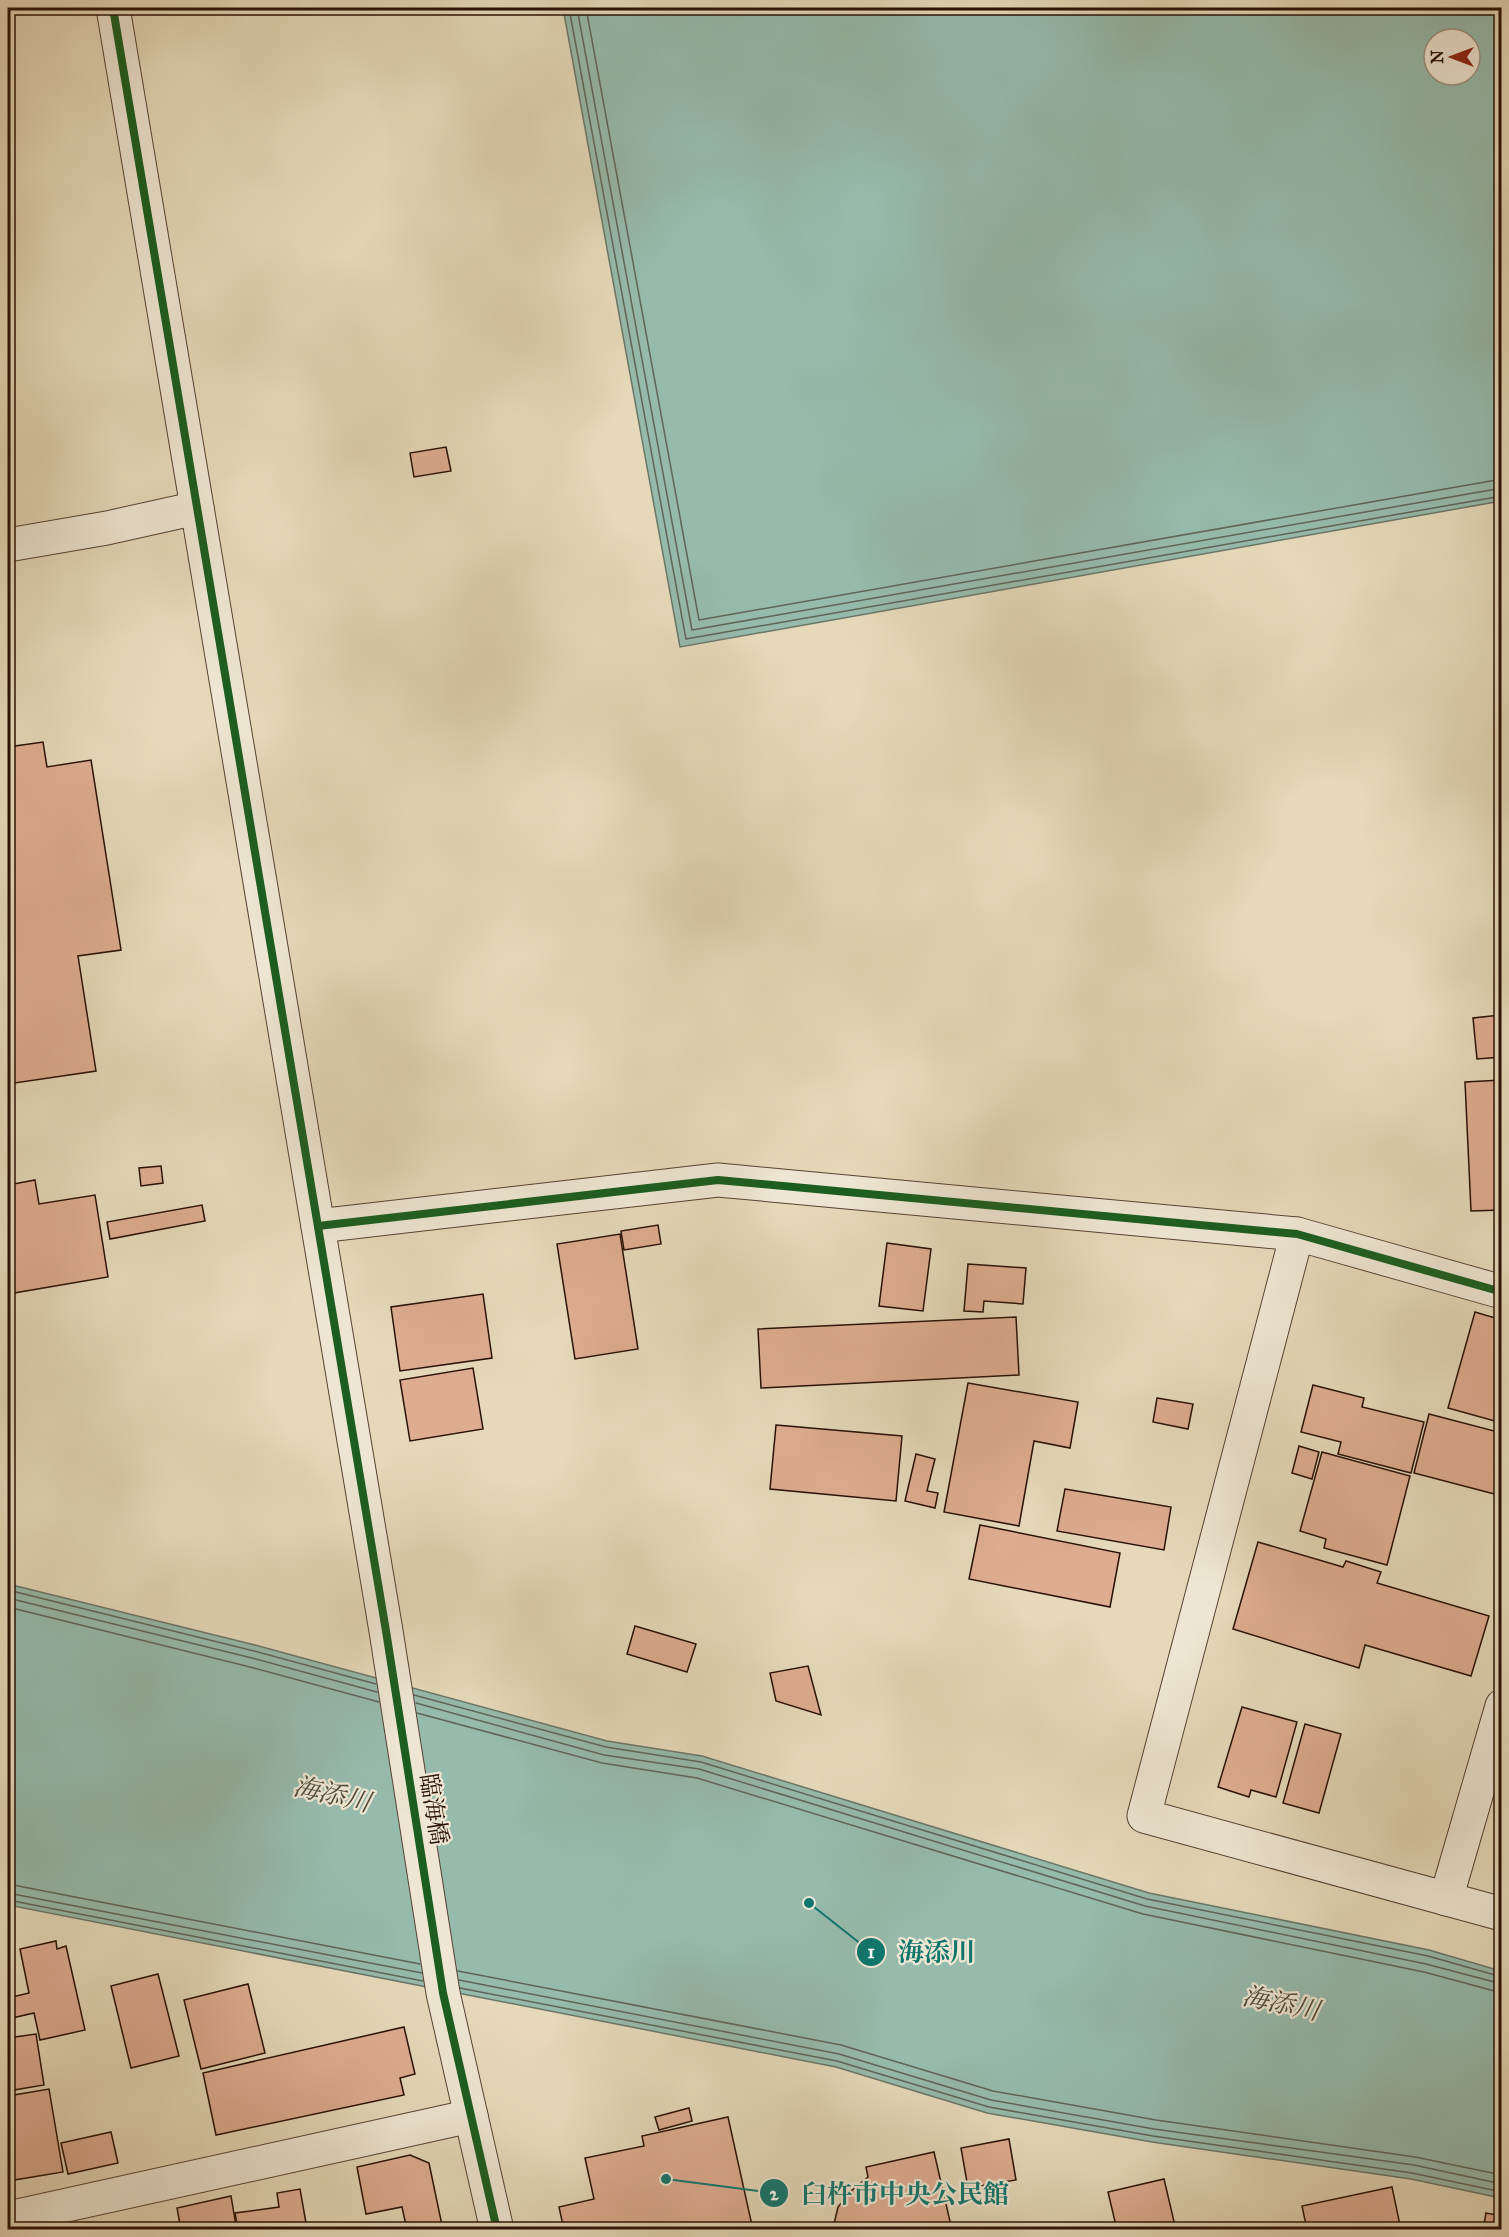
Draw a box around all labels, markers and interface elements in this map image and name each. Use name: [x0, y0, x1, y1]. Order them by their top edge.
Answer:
north arrow: [1422, 27, 1482, 87]
text: N: [1428, 50, 1447, 64]
water label: 海添川: [290, 1770, 377, 1819]
street label: 臨海橋: [414, 1771, 454, 1847]
callout: 海添川: [856, 1930, 988, 1974]
text: 海添川: [898, 1936, 976, 1968]
text: 1: [867, 1941, 875, 1963]
water label: 海添川: [1240, 1979, 1325, 2027]
callout: 臼杵市中央公民館: [759, 2171, 1021, 2215]
text: 臼杵市中央公民館: [801, 2178, 1009, 2210]
text: 2: [770, 2183, 780, 2205]

